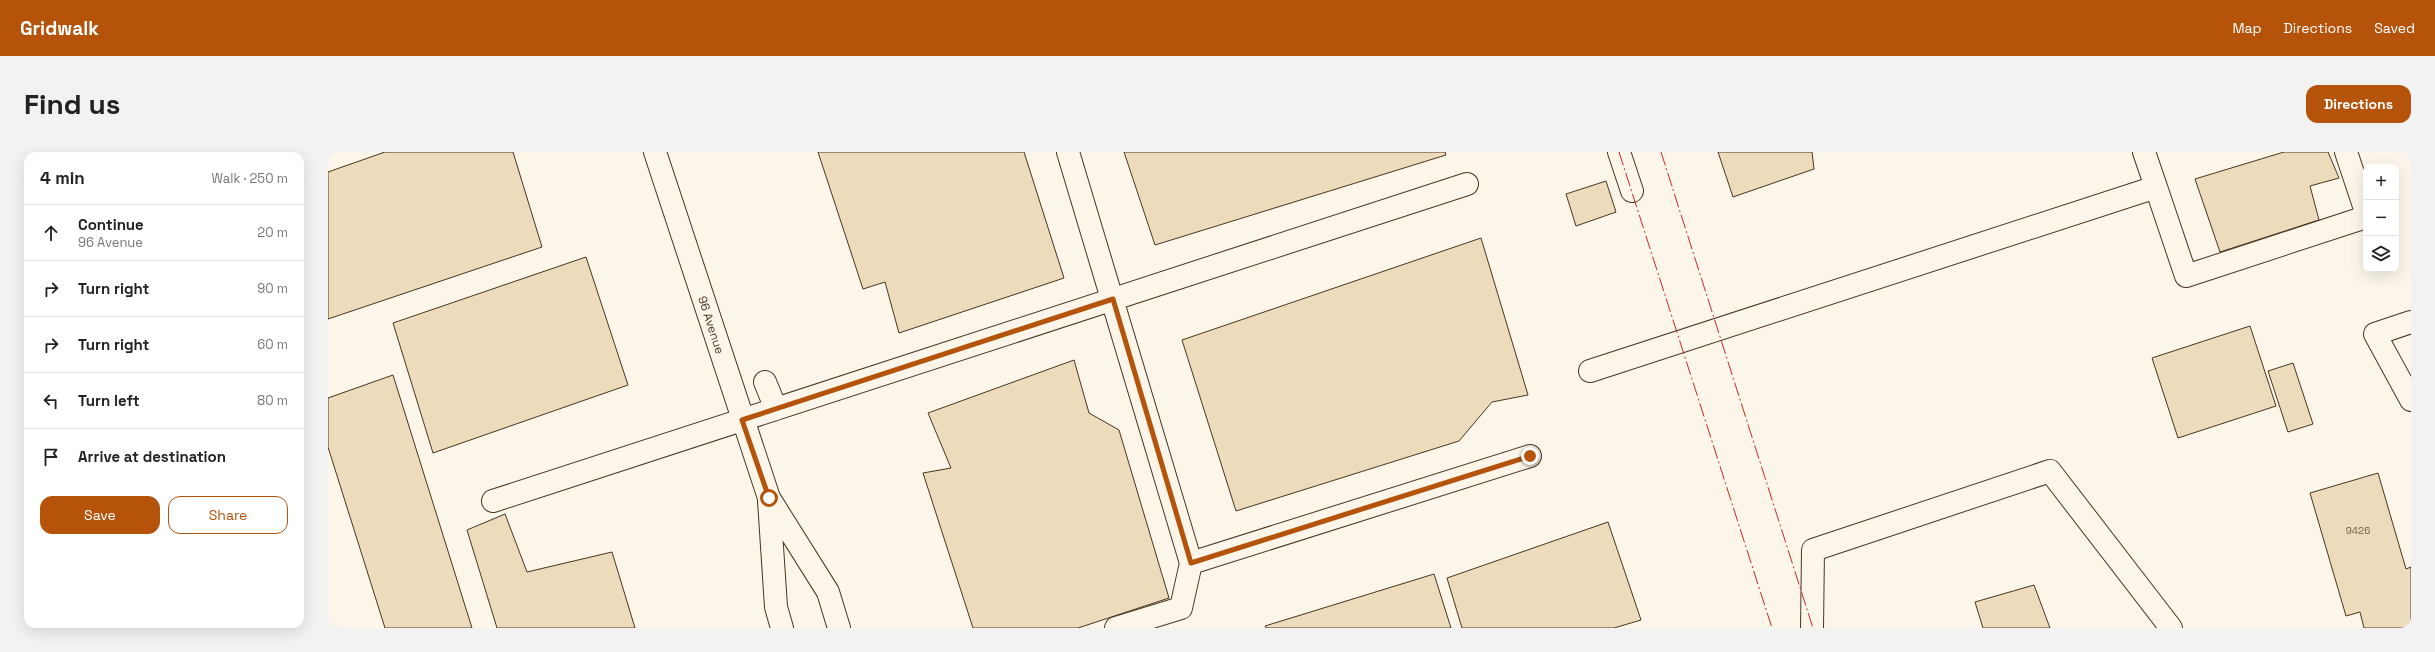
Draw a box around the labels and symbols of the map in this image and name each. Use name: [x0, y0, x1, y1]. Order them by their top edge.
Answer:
street label: 96 Avenue: [694, 294, 728, 356]
route end: [1521, 447, 1539, 465]
route start: [760, 489, 778, 507]
house number: 9426: [2346, 524, 2370, 537]

